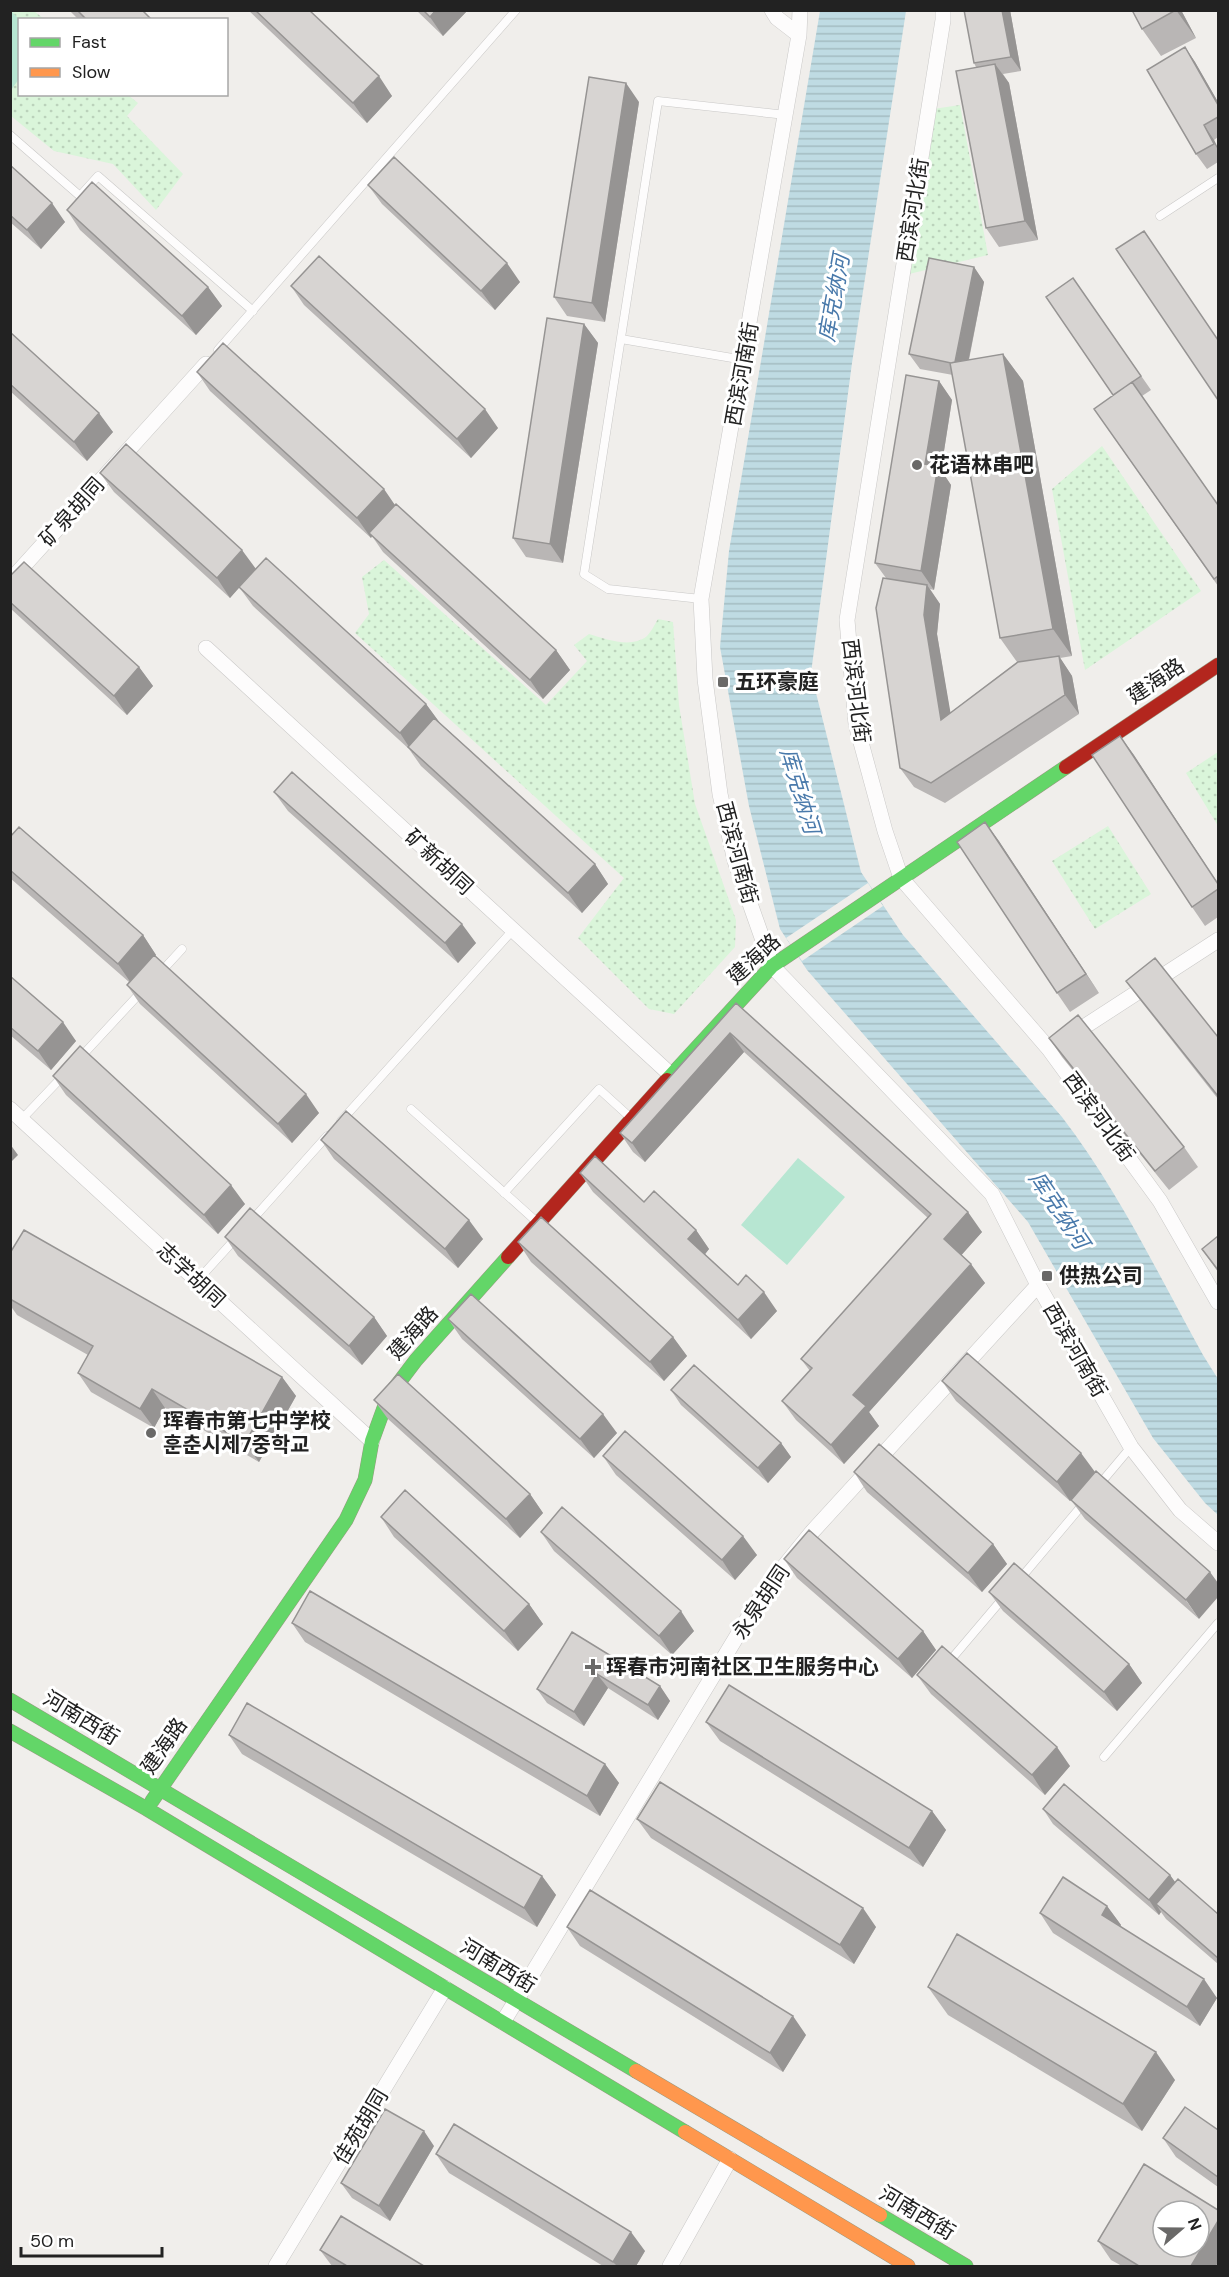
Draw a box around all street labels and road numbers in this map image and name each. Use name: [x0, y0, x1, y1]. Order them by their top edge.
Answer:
street label: 西滨河北街: [891, 156, 935, 264]
street label: 西滨河南街: [719, 320, 765, 428]
street label: 矿泉胡同: [33, 471, 111, 553]
street label: 西滨河北街: [836, 637, 876, 745]
street label: 建海路: [1122, 652, 1190, 710]
street label: 西滨河南街: [710, 799, 764, 907]
street label: 矿新胡同: [399, 823, 479, 901]
street label: 建海路: [721, 927, 787, 991]
street label: 西滨河北街: [1057, 1066, 1141, 1168]
street label: 志学胡同: [151, 1236, 231, 1314]
street label: 西滨河南街: [1037, 1298, 1113, 1402]
street label: 建海路: [382, 1300, 444, 1366]
street label: 永泉胡同: [726, 1559, 796, 1645]
street label: 河南西街: [38, 1684, 124, 1752]
street label: 建海路: [134, 1712, 194, 1780]
street label: 河南西街: [455, 1932, 541, 2000]
street label: 佳苑胡同: [327, 2084, 395, 2170]
street label: 河南西街: [874, 2179, 960, 2247]

